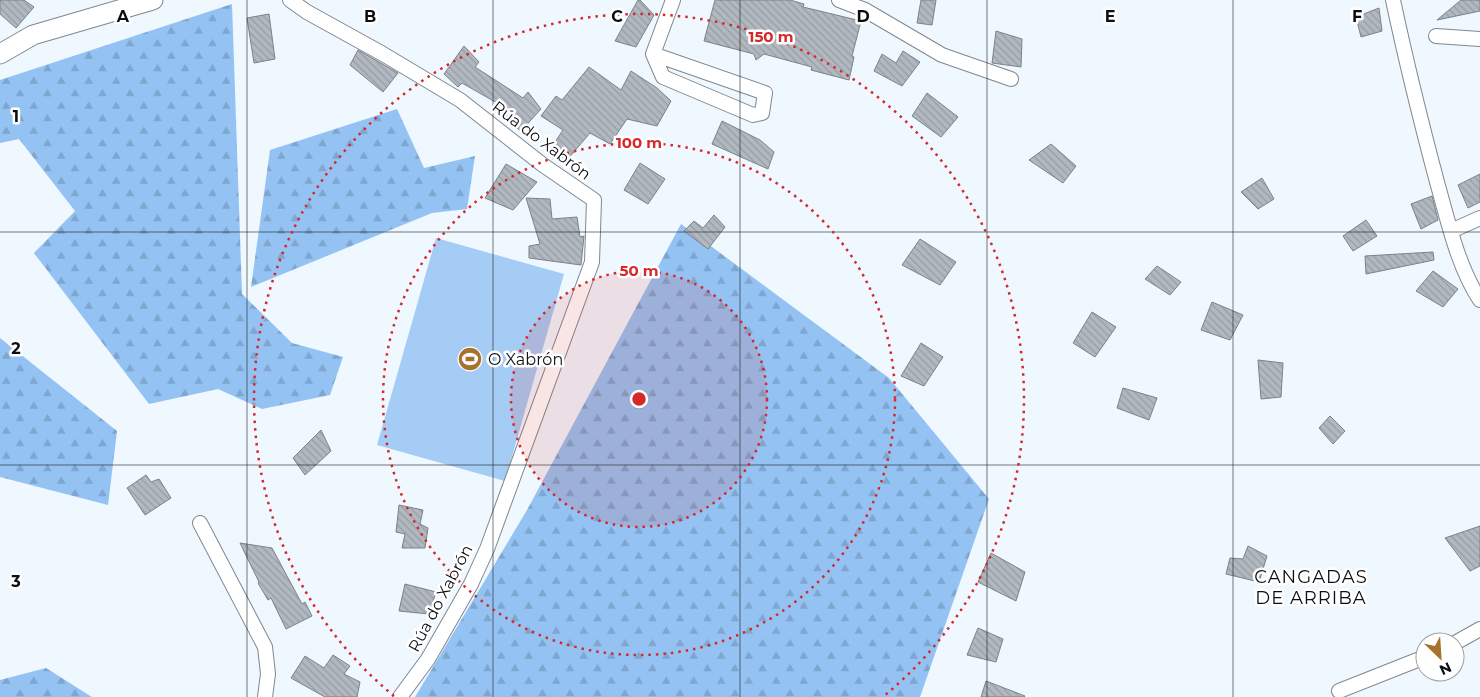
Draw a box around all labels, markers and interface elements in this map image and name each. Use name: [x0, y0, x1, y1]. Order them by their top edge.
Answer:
text: A: [116, 7, 130, 26]
text: B: [364, 7, 376, 26]
text: C: [611, 7, 623, 26]
text: D: [856, 7, 870, 26]
text: E: [1105, 7, 1115, 26]
text: F: [1352, 7, 1362, 26]
text: 150 m: [749, 27, 793, 46]
street label: Rúa do Xabrón: [489, 97, 595, 184]
text: 1: [13, 107, 19, 126]
text: 100 m: [616, 133, 662, 152]
text: 50 m: [619, 261, 659, 280]
text: 2: [11, 339, 21, 358]
sports icon: O Xabrón: [457, 346, 483, 372]
place label: O Xabrón: [488, 350, 563, 369]
centre of rings: [630, 390, 648, 408]
street label: Rúa do Xabrón: [404, 541, 477, 655]
district label: CANGADAS DE ARRIBA: [1254, 566, 1368, 609]
text: 3: [10, 572, 21, 591]
north arrow: [1415, 632, 1465, 682]
text: N: [1437, 658, 1454, 679]

